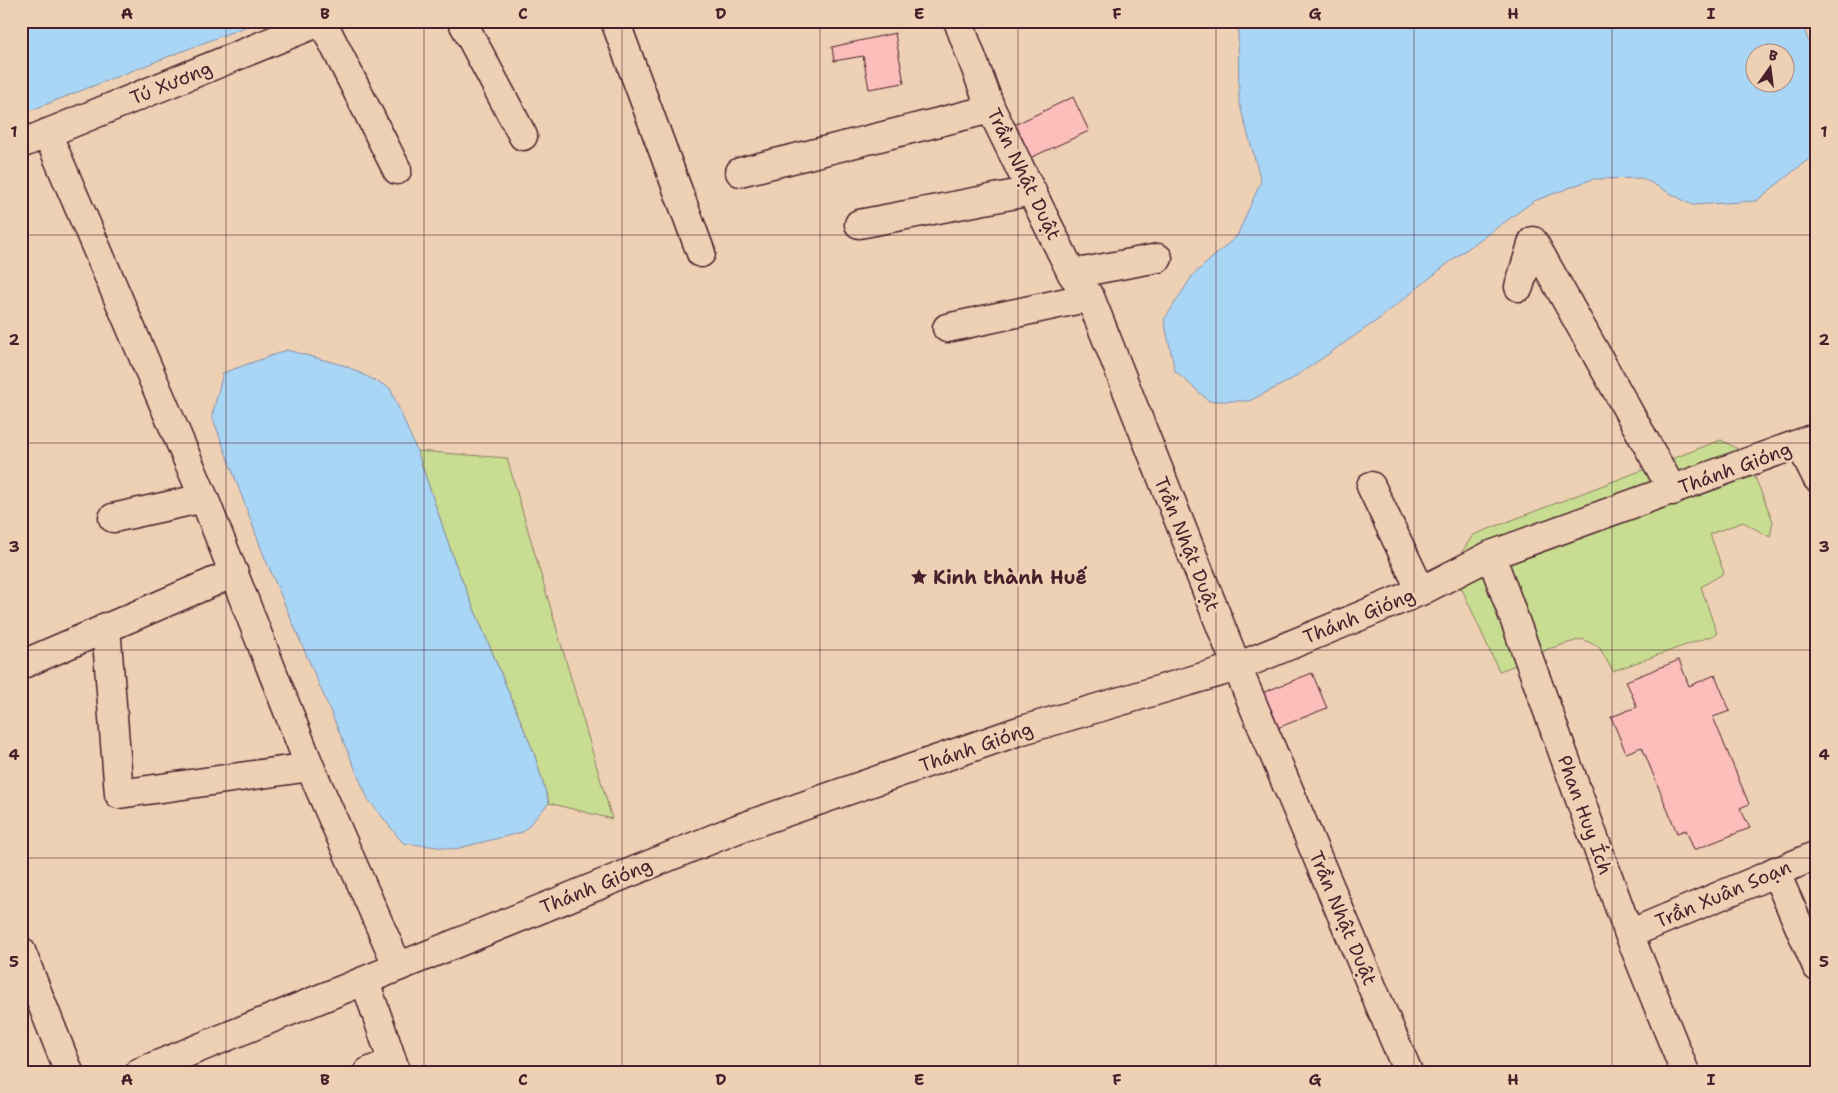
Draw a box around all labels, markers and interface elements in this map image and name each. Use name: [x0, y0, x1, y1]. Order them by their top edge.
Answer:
text: A: [121, 3, 133, 24]
text: B: [320, 3, 330, 24]
text: C: [518, 3, 528, 24]
text: D: [715, 3, 727, 24]
text: E: [914, 3, 924, 24]
text: F: [1112, 3, 1122, 24]
text: G: [1309, 3, 1322, 24]
text: H: [1507, 3, 1519, 24]
text: I: [1707, 3, 1716, 24]
north arrow: [1746, 42, 1796, 92]
text: B: [1767, 46, 1780, 65]
street label: Tú Xương: [126, 55, 216, 111]
street label: Trần Nhật Duật: [981, 104, 1067, 244]
text: 1: [10, 121, 18, 142]
text: 1: [1820, 121, 1828, 142]
text: 2: [8, 329, 20, 350]
text: 2: [1818, 329, 1830, 350]
street label: Thánh Gióng: [1675, 436, 1795, 500]
street label: Trần Nhật Duật: [1149, 473, 1225, 615]
text: 3: [8, 536, 20, 557]
text: 3: [1818, 536, 1830, 557]
place label: Kinh thành Huế: [933, 565, 1088, 590]
place icon: Kinh thành Huế: [909, 567, 929, 587]
street label: Thánh Gióng: [1299, 582, 1419, 650]
street label: Thánh Gióng: [916, 716, 1036, 778]
text: 4: [8, 744, 20, 765]
text: 4: [1818, 744, 1830, 765]
street label: Phan Huy Ích: [1552, 751, 1619, 878]
street label: Trần Nhật Duật: [1303, 847, 1383, 989]
street label: Thánh Gióng: [536, 852, 656, 920]
street label: Trần Xuân Soạn: [1651, 854, 1795, 934]
text: 5: [9, 951, 19, 972]
text: 5: [1819, 951, 1829, 972]
text: A: [121, 1069, 133, 1090]
text: B: [320, 1069, 330, 1090]
text: C: [518, 1069, 528, 1090]
text: D: [715, 1069, 727, 1090]
text: E: [914, 1069, 924, 1090]
text: F: [1112, 1069, 1122, 1090]
text: G: [1309, 1069, 1322, 1090]
text: H: [1507, 1069, 1519, 1090]
text: I: [1707, 1069, 1716, 1090]

